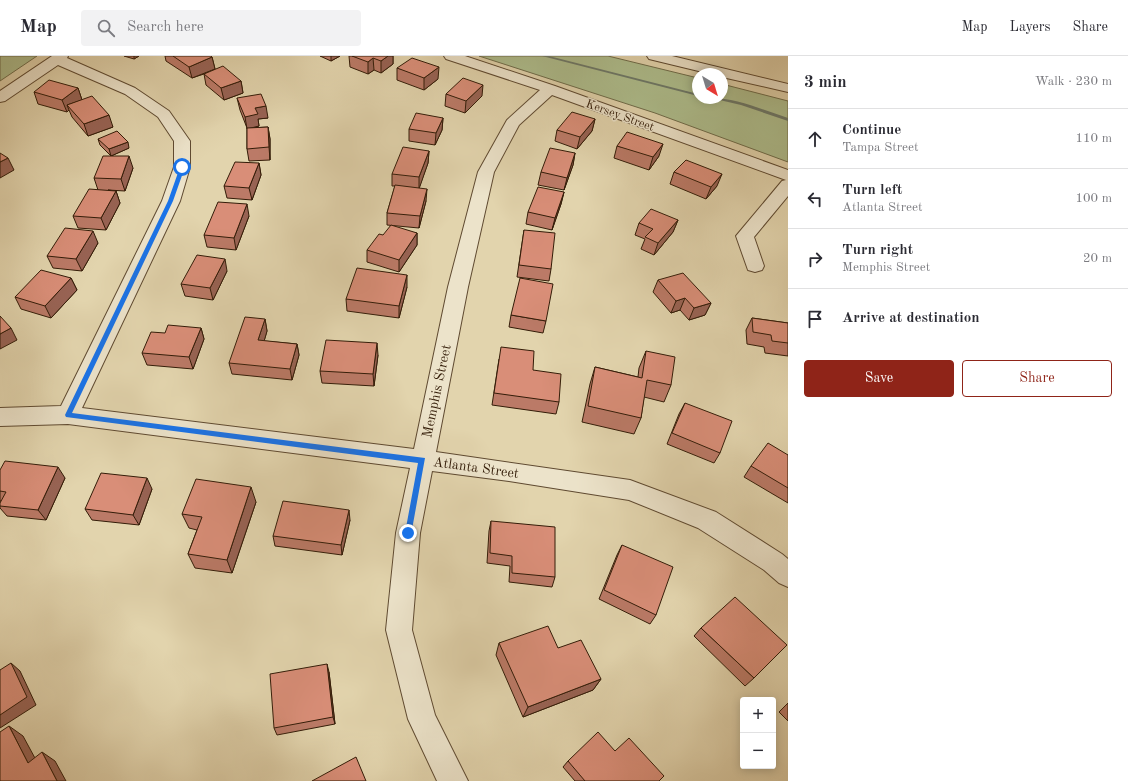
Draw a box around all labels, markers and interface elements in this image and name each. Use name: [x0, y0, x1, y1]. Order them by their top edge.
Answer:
search box: [81, 10, 361, 46]
icon: search: [95, 17, 117, 39]
text: Map: [20, 18, 57, 37]
text: Search here: [127, 20, 204, 35]
text: Map: [962, 20, 988, 34]
text: Layers: [1010, 20, 1051, 34]
text: Share: [1073, 20, 1108, 34]
north arrow: [692, 68, 728, 104]
text: 3 min: [804, 74, 847, 91]
text: Walk · 230 m: [1035, 75, 1112, 88]
street label: Kersey Street: [584, 98, 655, 134]
text: Continue: [842, 123, 901, 138]
icon: ahead: [804, 128, 826, 150]
text: 110 m: [1075, 132, 1112, 145]
text: Tampa Street: [842, 141, 919, 154]
route start: [173, 158, 191, 176]
text: Turn left: [842, 183, 902, 198]
icon: left: [804, 188, 826, 210]
text: 100 m: [1075, 192, 1112, 205]
text: Atlanta Street: [842, 201, 923, 214]
text: Turn right: [842, 243, 913, 258]
icon: right: [804, 248, 826, 270]
text: 20 m: [1083, 252, 1112, 265]
text: Memphis Street: [842, 261, 930, 274]
icon: arrive: [804, 308, 826, 330]
text: Arrive at destination: [842, 311, 980, 326]
street label: Memphis Street: [420, 343, 454, 439]
button: Save: [804, 360, 954, 397]
button: Share: [962, 360, 1112, 397]
street label: Atlanta Street: [432, 455, 520, 481]
route end: [399, 524, 417, 542]
map controls: [740, 697, 776, 769]
button: +: [740, 697, 776, 733]
button: −: [740, 733, 776, 769]

